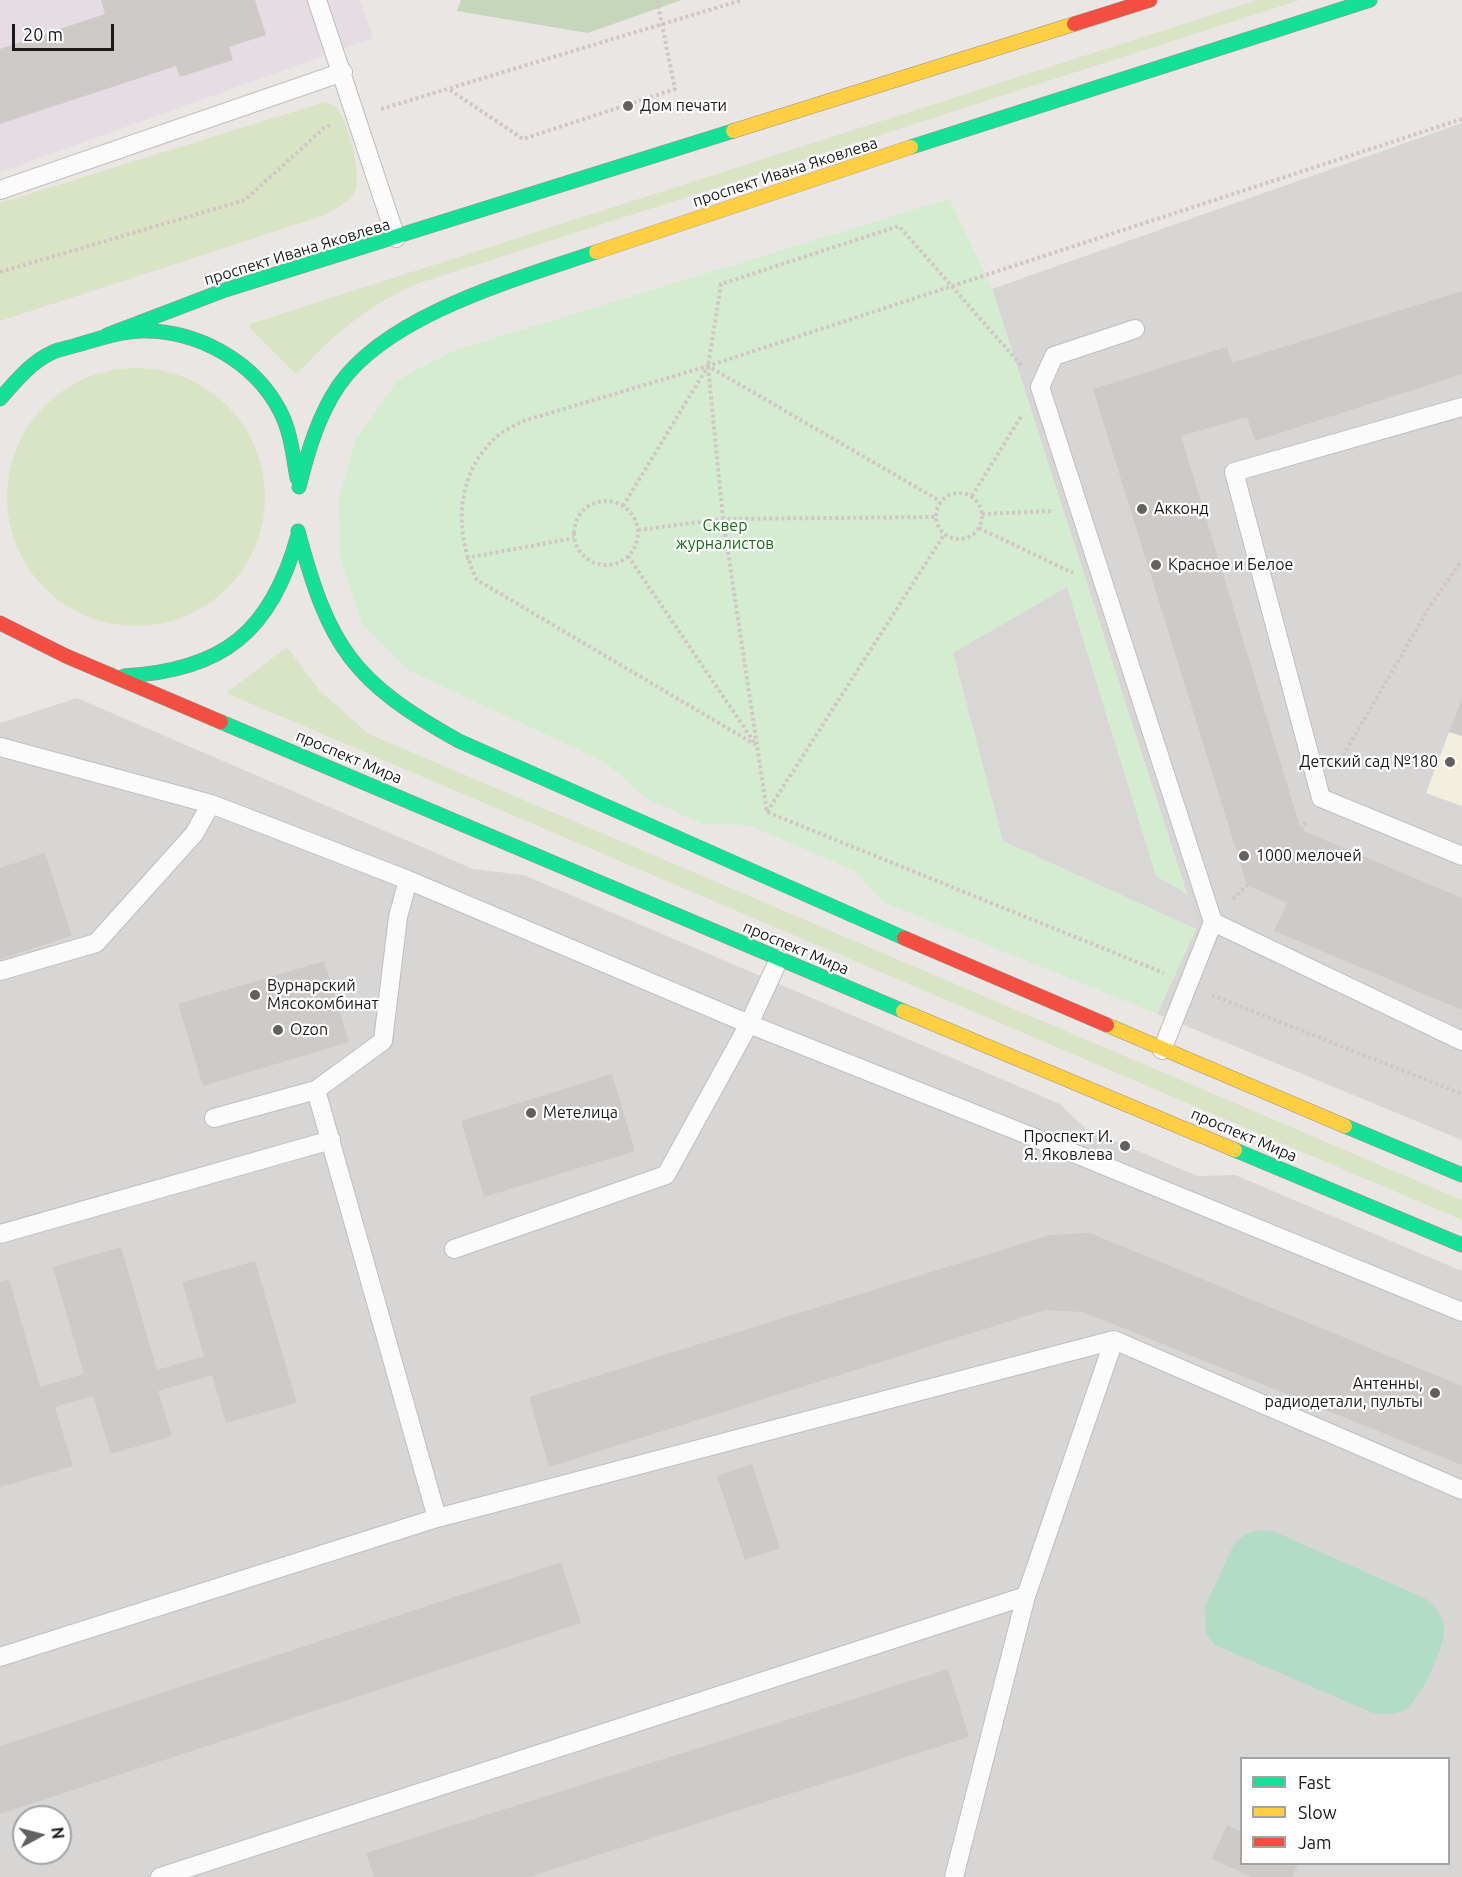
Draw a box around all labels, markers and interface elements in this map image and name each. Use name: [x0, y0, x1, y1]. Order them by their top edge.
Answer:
scale bar: [15, 12, 117, 50]
text: 20 m: [23, 24, 63, 44]
place label: Дом печати: [640, 96, 727, 116]
marker: Дом печати: [621, 99, 635, 113]
street label: проспект Ивана Яковлева: [690, 133, 880, 211]
street label: проспект Ивана Яковлева: [202, 215, 392, 289]
place label: Акконд: [1154, 499, 1209, 519]
marker: Акконд: [1135, 502, 1149, 516]
park label: Сквер журналистов: [676, 516, 774, 554]
place label: Красное и Белое: [1168, 555, 1293, 575]
marker: Красное и Белое: [1149, 558, 1163, 572]
street label: проспект Мира: [293, 726, 405, 788]
place label: Детский сад №180: [1299, 752, 1438, 772]
marker: Детский сад №180: [1443, 755, 1457, 769]
place label: 1000 мелочей: [1256, 846, 1362, 866]
marker: 1000 мелочей: [1237, 849, 1251, 863]
street label: проспект Мира: [740, 917, 852, 979]
place label: Вурнарский Мясокомбинат: [267, 976, 379, 1014]
marker: Вурнарский Мясокомбинат: [248, 988, 262, 1002]
place label: Ozon: [290, 1020, 328, 1040]
marker: Ozon: [271, 1023, 285, 1037]
place label: Метелица: [543, 1103, 618, 1123]
street label: проспект Мира: [1188, 1104, 1300, 1166]
marker: Метелица: [524, 1106, 538, 1120]
place label: Проспект И. Я. Яковлева: [1023, 1127, 1113, 1165]
marker: Проспект И. Я. Яковлева: [1118, 1139, 1132, 1153]
place label: Антенны, радиодетали, пульты: [1265, 1374, 1423, 1412]
marker: Антенны, радиодетали, пульты: [1428, 1386, 1442, 1400]
legend: [1240, 1757, 1450, 1865]
text: Fast: [1298, 1772, 1331, 1792]
text: Slow: [1298, 1802, 1337, 1822]
north arrow: [12, 1805, 72, 1865]
text: N: [48, 1826, 68, 1840]
text: Jam: [1298, 1832, 1332, 1852]

